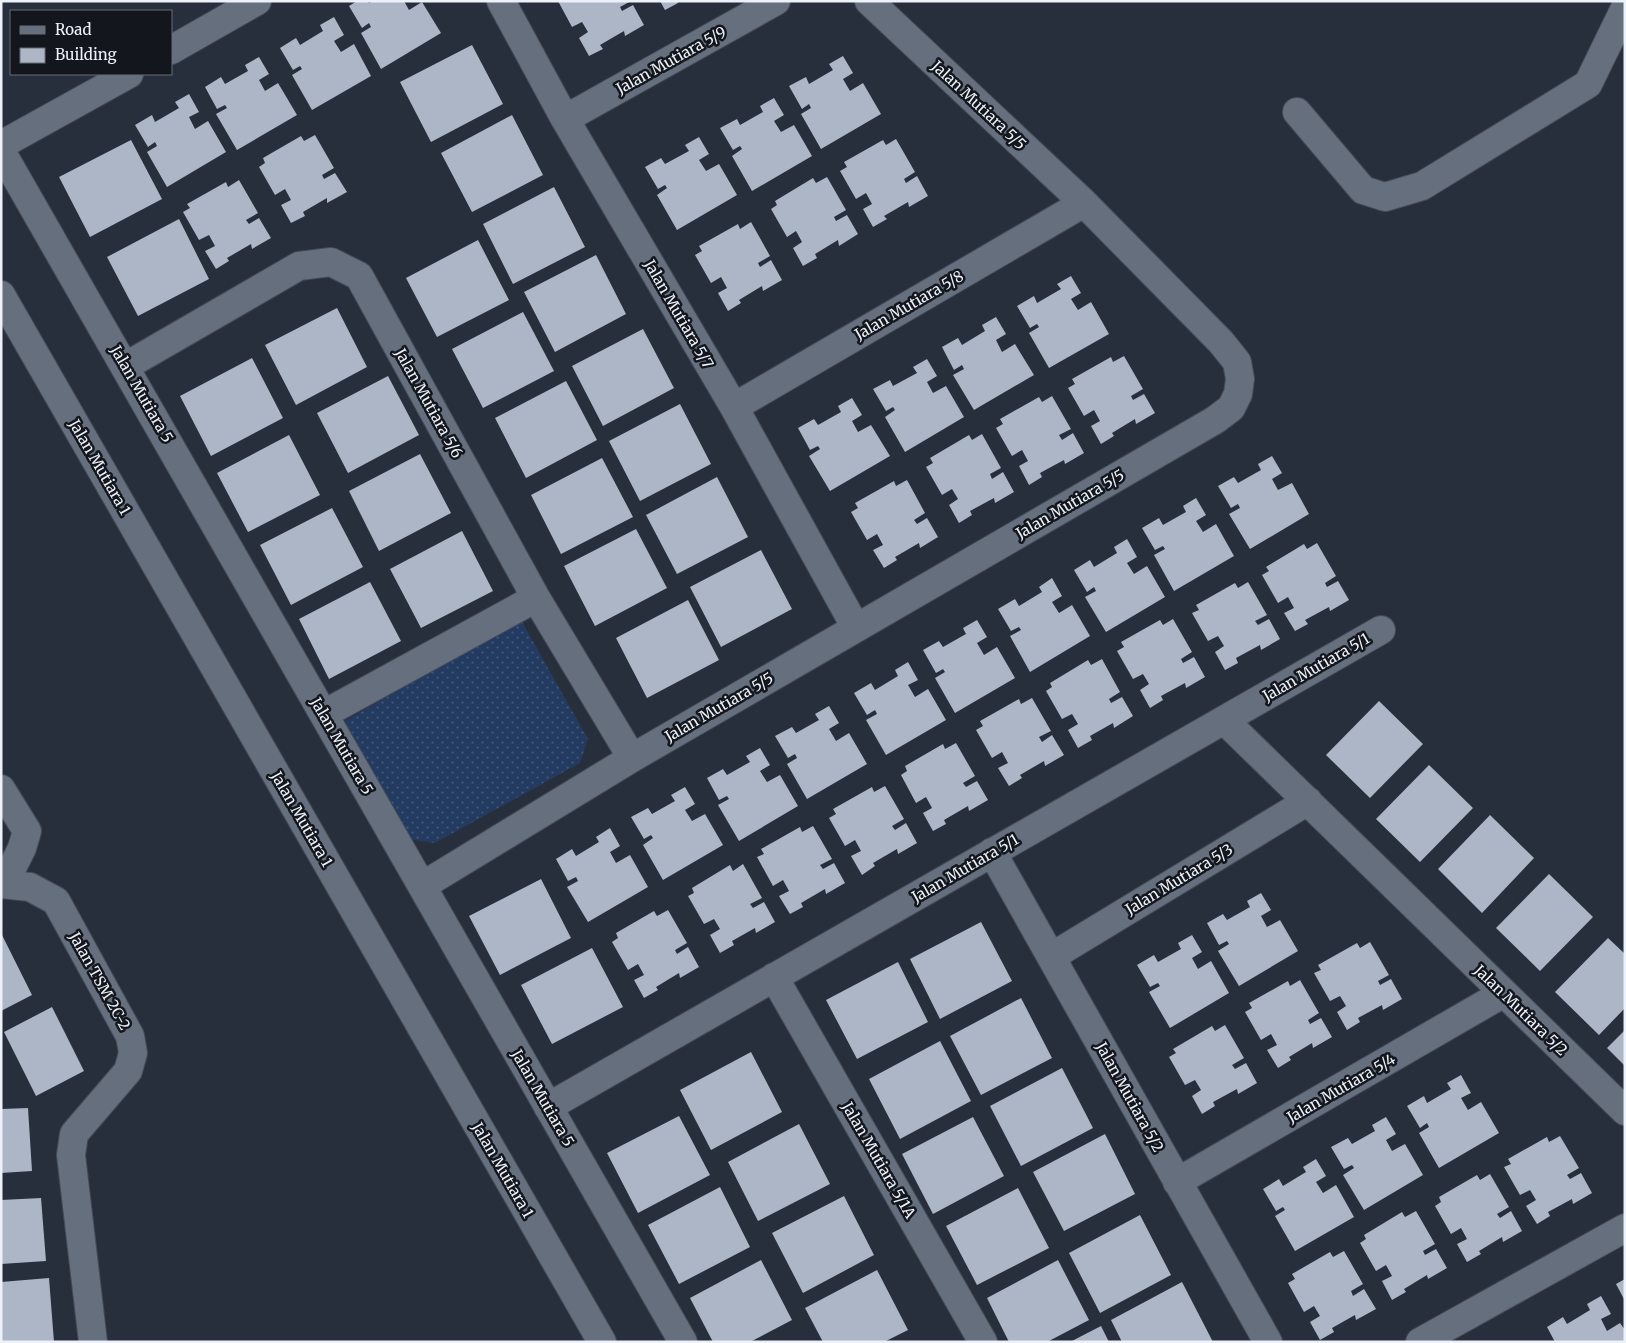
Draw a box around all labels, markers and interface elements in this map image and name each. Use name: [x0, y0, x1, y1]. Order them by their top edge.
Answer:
legend: [10, 10, 172, 75]
text: Road: [55, 20, 91, 39]
street label: Jalan Mutiara 5/9: [612, 22, 729, 99]
text: Building: [55, 45, 117, 64]
street label: Jalan Mutiara 5/5: [927, 56, 1030, 154]
street label: Jalan Mutiara 5/7: [640, 255, 718, 372]
street label: Jalan Mutiara 5/8: [850, 266, 967, 344]
street label: Jalan Mutiara 5: [106, 341, 177, 446]
street label: Jalan Mutiara 5/6: [391, 344, 467, 461]
street label: Jalan Mutiara 1: [65, 415, 135, 518]
street label: Jalan Mutiara 5/5: [1012, 465, 1128, 543]
street label: Jalan Mutiara 5/1: [1258, 629, 1373, 706]
street label: Jalan Mutiara 5/5: [661, 668, 777, 746]
street label: Jalan Mutiara 5: [306, 693, 377, 798]
street label: Jalan Mutiara 1: [267, 767, 337, 870]
street label: Jalan Mutiara 5/1: [907, 830, 1022, 907]
street label: Jalan Mutiara 5/3: [1121, 839, 1236, 919]
street label: Jalan TSM 2C-2: [65, 928, 135, 1033]
street label: Jalan Mutiara 5/2: [1470, 960, 1572, 1059]
street label: Jalan Mutiara 5/2: [1091, 1038, 1168, 1155]
street label: Jalan Mutiara 5: [507, 1045, 578, 1150]
street label: Jalan Mutiara 5/4: [1283, 1049, 1399, 1127]
street label: Jalan Mutiara 5/1A: [837, 1098, 920, 1222]
street label: Jalan Mutiara 1: [468, 1118, 538, 1221]

